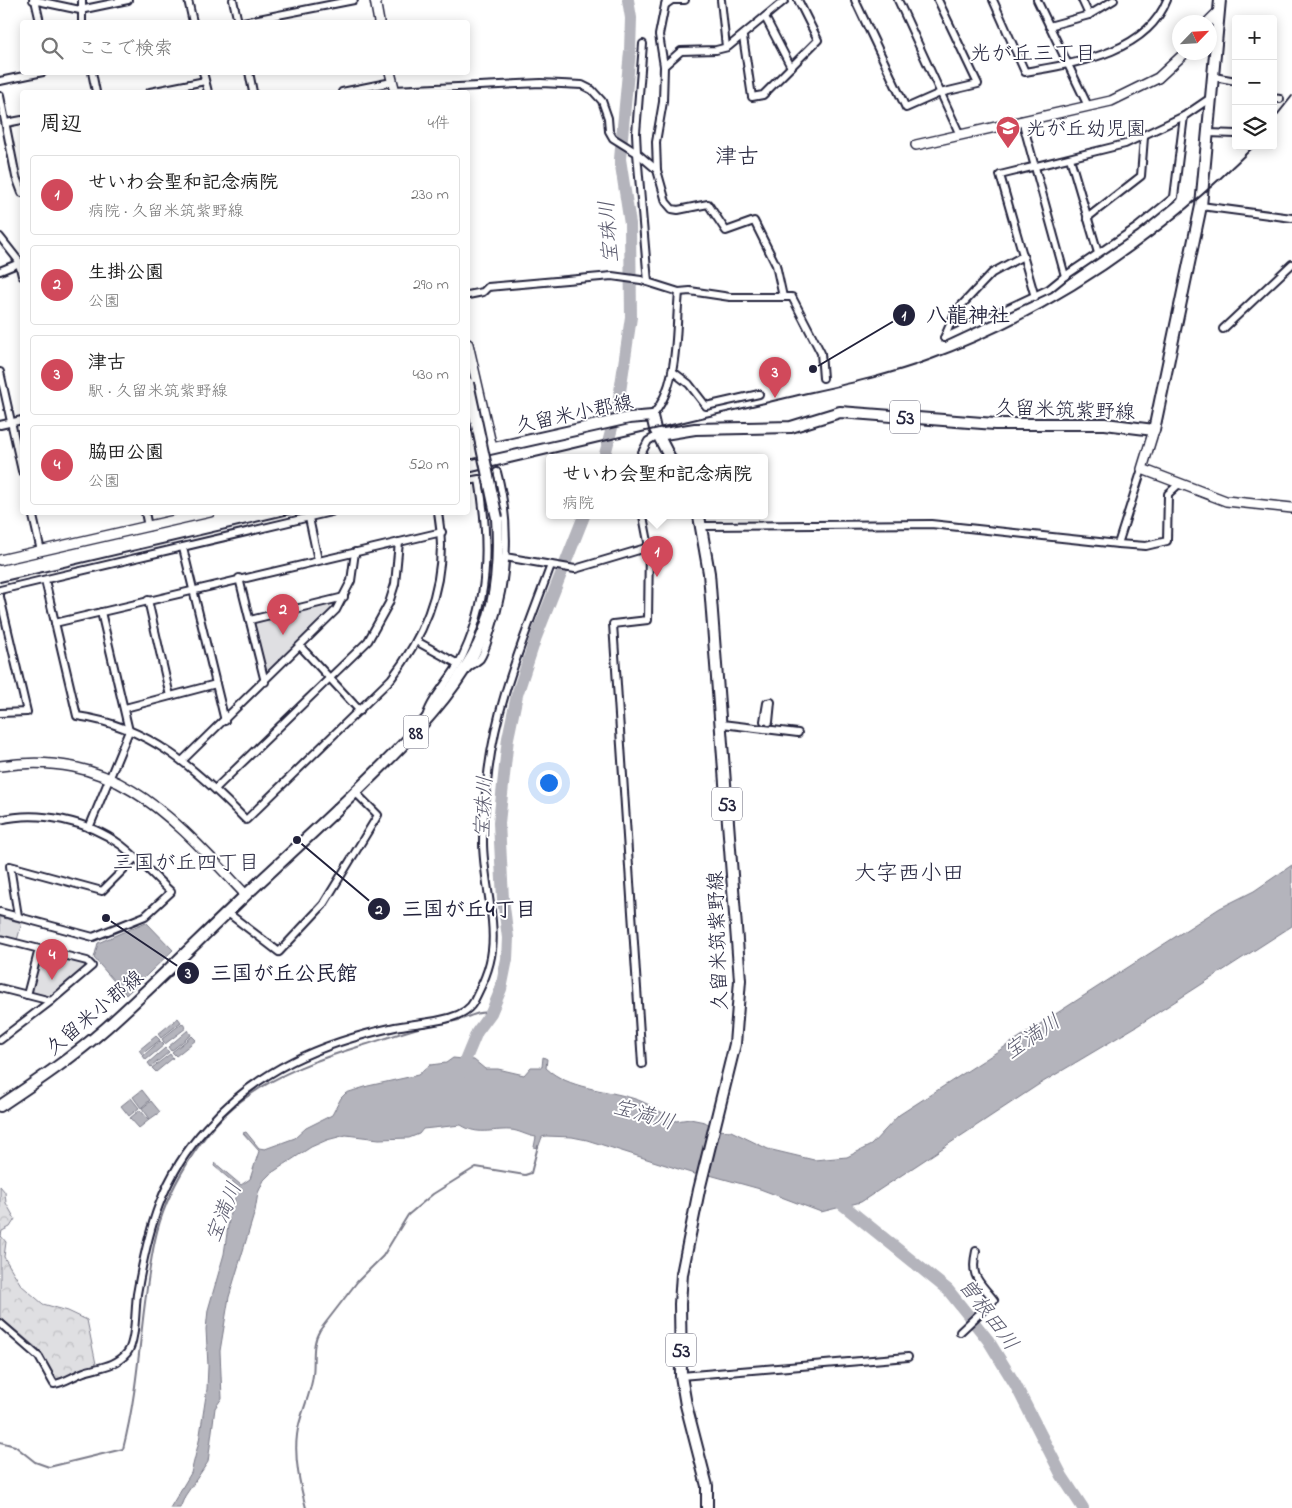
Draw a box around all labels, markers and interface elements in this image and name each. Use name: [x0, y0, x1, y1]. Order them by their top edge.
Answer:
north arrow: [1172, 15, 1217, 60]
map controls: [1232, 15, 1277, 150]
button: +: [1232, 15, 1277, 60]
search box: [20, 20, 470, 75]
icon: search: [38, 34, 66, 62]
text: ここで検索: [78, 36, 173, 63]
district label: 光が丘三丁目: [970, 40, 1096, 70]
button: −: [1232, 60, 1277, 105]
button: layers: [1232, 105, 1277, 150]
text: 周辺: [40, 110, 82, 140]
text: 4件: [427, 112, 450, 136]
school or university icon: 光が丘幼児園: [995, 115, 1021, 149]
place label: 光が丘幼児園: [1026, 116, 1146, 145]
district label: 津古: [715, 142, 759, 174]
text: せいわ会聖和記念病院: [88, 170, 278, 197]
text: 1: [54, 183, 60, 207]
text: 230 m: [411, 183, 449, 207]
water label: 宝珠川: [593, 199, 627, 264]
text: 病院 · 久留米筑紫野線: [88, 200, 243, 224]
text: 生掛公園: [88, 260, 164, 287]
text: 2: [53, 273, 61, 297]
text: 290 m: [413, 273, 449, 297]
text: 公園: [88, 290, 120, 314]
callout: 八龍神社: [891, 297, 1020, 333]
text: 八龍神社: [926, 302, 1010, 332]
text: 1: [902, 305, 907, 327]
text: 津古: [88, 350, 126, 377]
pin: 3: [759, 357, 791, 398]
text: 3: [54, 363, 60, 387]
text: 430 m: [412, 363, 449, 387]
text: 駅 · 久留米筑紫野線: [88, 380, 227, 404]
street label: 久留米小郡線: [513, 389, 636, 442]
street label: 久留米筑紫野線: [994, 395, 1135, 428]
road number: 53: [890, 401, 920, 434]
text: 脇田公園: [88, 440, 164, 467]
text: 4: [54, 453, 60, 477]
text: 520 m: [409, 453, 449, 477]
popup: [546, 454, 768, 519]
text: せいわ会聖和記念病院: [562, 462, 752, 489]
text: 公園: [88, 470, 120, 494]
text: 病院: [562, 492, 594, 516]
pin: 1: [641, 536, 673, 577]
pin: 2: [267, 594, 299, 635]
road number: 88: [404, 716, 428, 749]
your location: [536, 770, 562, 796]
water label: 宝珠川: [468, 775, 502, 839]
road number: 53: [712, 788, 742, 821]
district label: 三国が丘四丁目: [113, 849, 260, 879]
district label: 大字西小田: [854, 859, 964, 891]
street label: 久留米筑紫野線: [703, 870, 736, 1011]
callout: 三国が丘4丁目: [367, 891, 547, 927]
text: 三国が丘4丁目: [402, 896, 536, 926]
text: 2: [374, 899, 383, 921]
pin: 4: [36, 939, 68, 980]
callout: 三国が丘公民館: [176, 955, 368, 991]
text: 三国が丘公民館: [211, 960, 358, 990]
text: 3: [184, 963, 191, 985]
street label: 久留米小郡線: [40, 964, 151, 1064]
water label: 宝満川: [999, 1008, 1068, 1068]
water label: 宝満川: [609, 1093, 678, 1139]
water label: 宝満川: [199, 1178, 251, 1248]
water label: 曽根田川: [950, 1273, 1025, 1358]
road number: 53: [666, 1334, 696, 1366]

